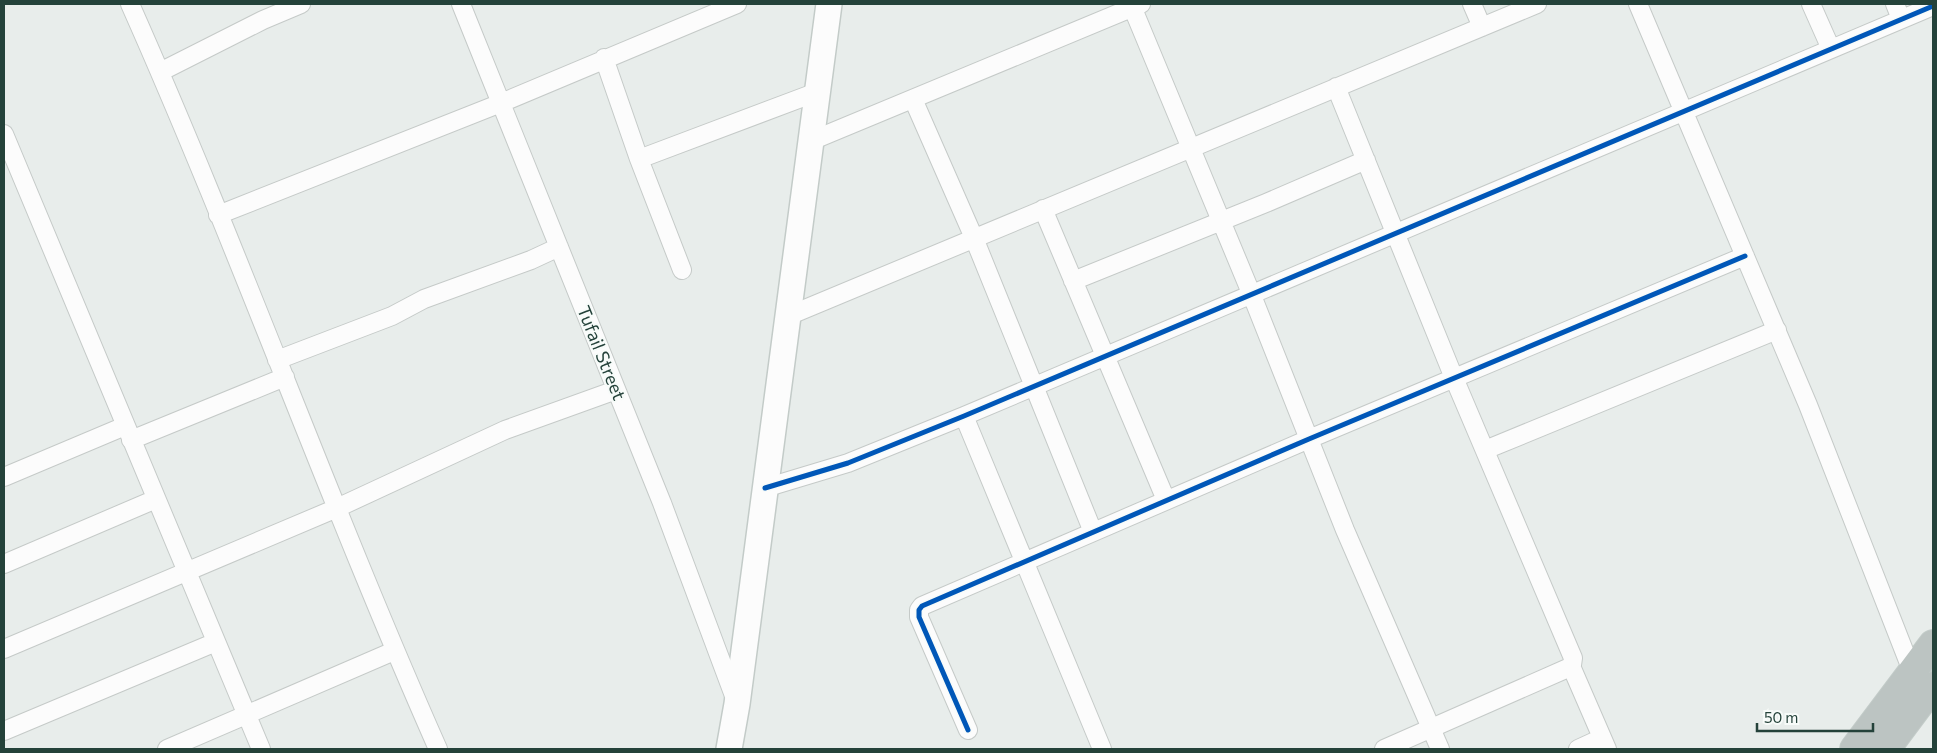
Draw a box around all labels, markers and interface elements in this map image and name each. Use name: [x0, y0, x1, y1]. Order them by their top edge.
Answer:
street label: Tufail Street: [573, 302, 631, 403]
scale bar: [1757, 700, 1873, 732]
text: 50 m: [1764, 708, 1798, 726]

